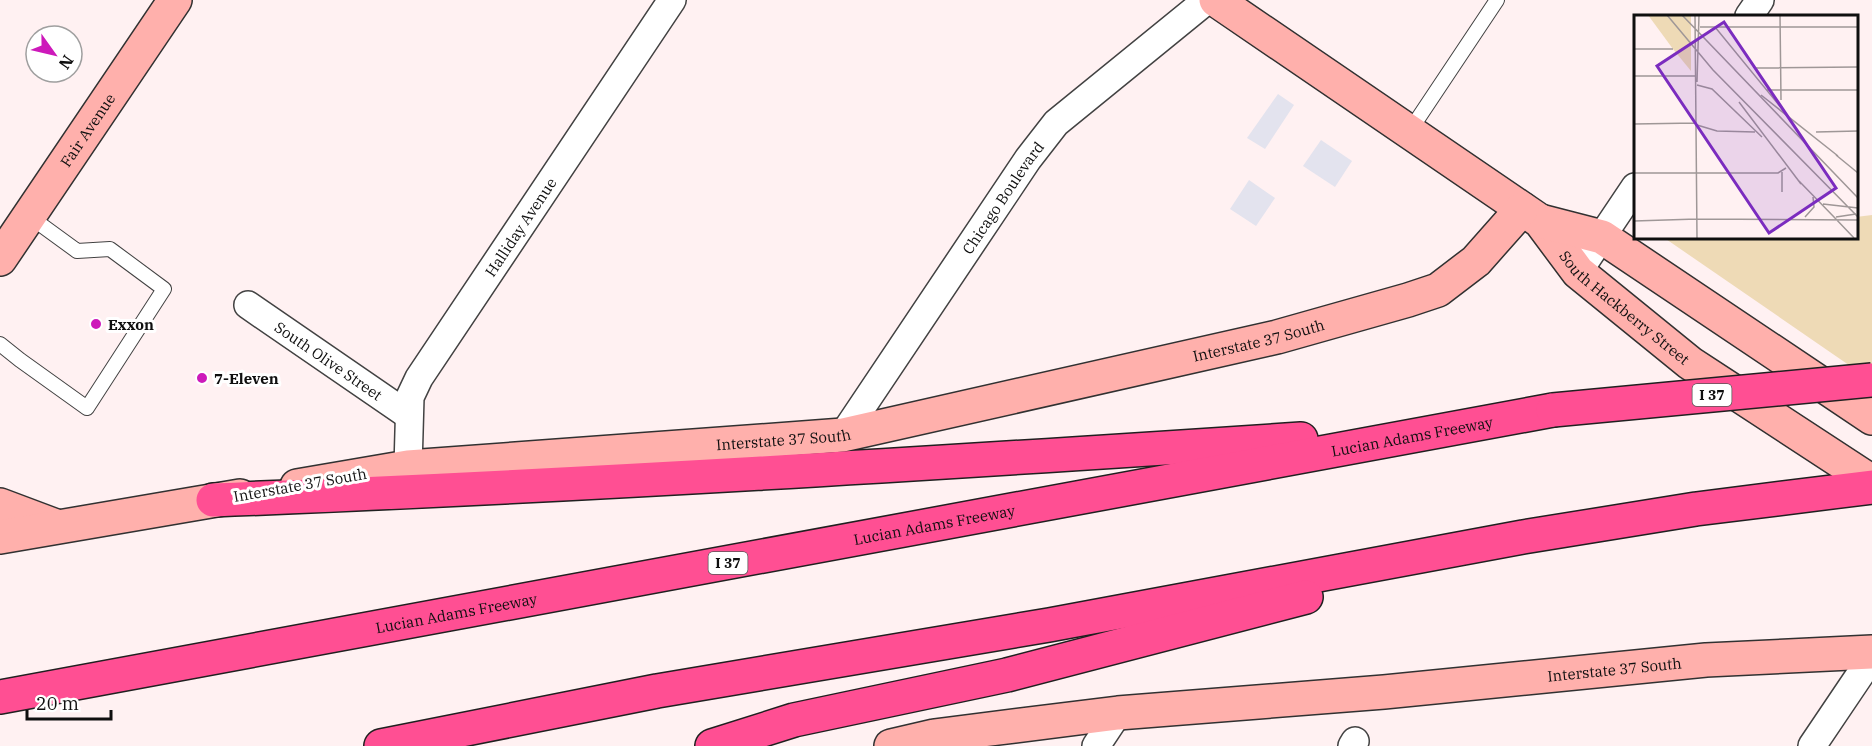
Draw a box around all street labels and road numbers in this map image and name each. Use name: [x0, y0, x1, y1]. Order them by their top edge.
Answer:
street label: Fair Avenue: [56, 89, 119, 170]
street label: Chicago Boulevard: [958, 138, 1048, 258]
street label: Halliday Avenue: [480, 174, 560, 280]
street label: South Hackberry Street: [1556, 246, 1694, 368]
street label: Interstate 37 South: [1191, 315, 1327, 365]
street label: South Olive Street: [271, 317, 386, 404]
road number: I 37: [1692, 384, 1732, 406]
street label: Lucian Adams Freeway: [1330, 412, 1494, 460]
street label: Interstate 37 South: [715, 424, 853, 454]
street label: Interstate 37 South: [232, 464, 368, 506]
street label: Lucian Adams Freeway: [852, 500, 1016, 549]
road number: I 37: [708, 552, 748, 574]
street label: Lucian Adams Freeway: [374, 588, 539, 637]
street label: Interstate 37 South: [1546, 653, 1683, 685]

